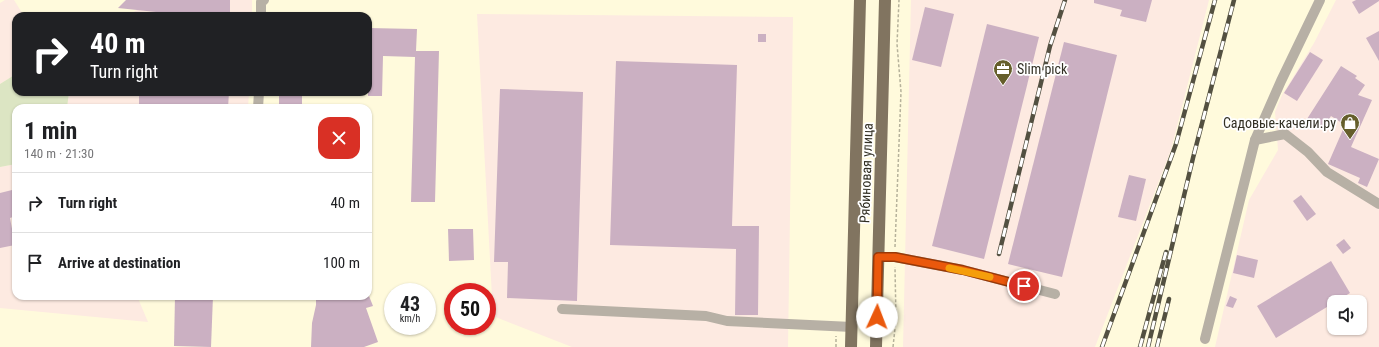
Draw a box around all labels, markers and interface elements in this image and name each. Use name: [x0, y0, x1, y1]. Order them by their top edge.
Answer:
text: 40 m: [90, 27, 146, 60]
icon: right: [24, 28, 76, 80]
office icon: Slim pick: [992, 58, 1014, 86]
text: Turn right: [90, 61, 158, 82]
place label: Slim pick: [1017, 61, 1068, 77]
shop icon: Садовые-качели.ру: [1339, 112, 1361, 140]
place label: Садовые-качели.ру: [1223, 115, 1336, 131]
text: 1 min: [24, 117, 77, 145]
button: close: [318, 117, 360, 159]
street label: Рябиновая улица: [856, 123, 876, 223]
text: 140 m · 21:30: [24, 146, 94, 161]
icon: right: [24, 192, 46, 214]
text: Turn right: [58, 194, 117, 212]
text: 40 m: [330, 194, 360, 212]
icon: arrive: [24, 252, 46, 274]
text: Arrive at destination: [58, 254, 181, 272]
text: 100 m: [323, 254, 360, 272]
pin: [1007, 269, 1041, 303]
icon: arrive: [1013, 275, 1035, 297]
speed limit sign: 50: [444, 283, 496, 335]
text: 43: [400, 292, 420, 316]
map controls: [1327, 295, 1367, 335]
button: sound: [1327, 295, 1367, 335]
position arrow: [856, 296, 898, 338]
text: km/h: [400, 313, 420, 324]

